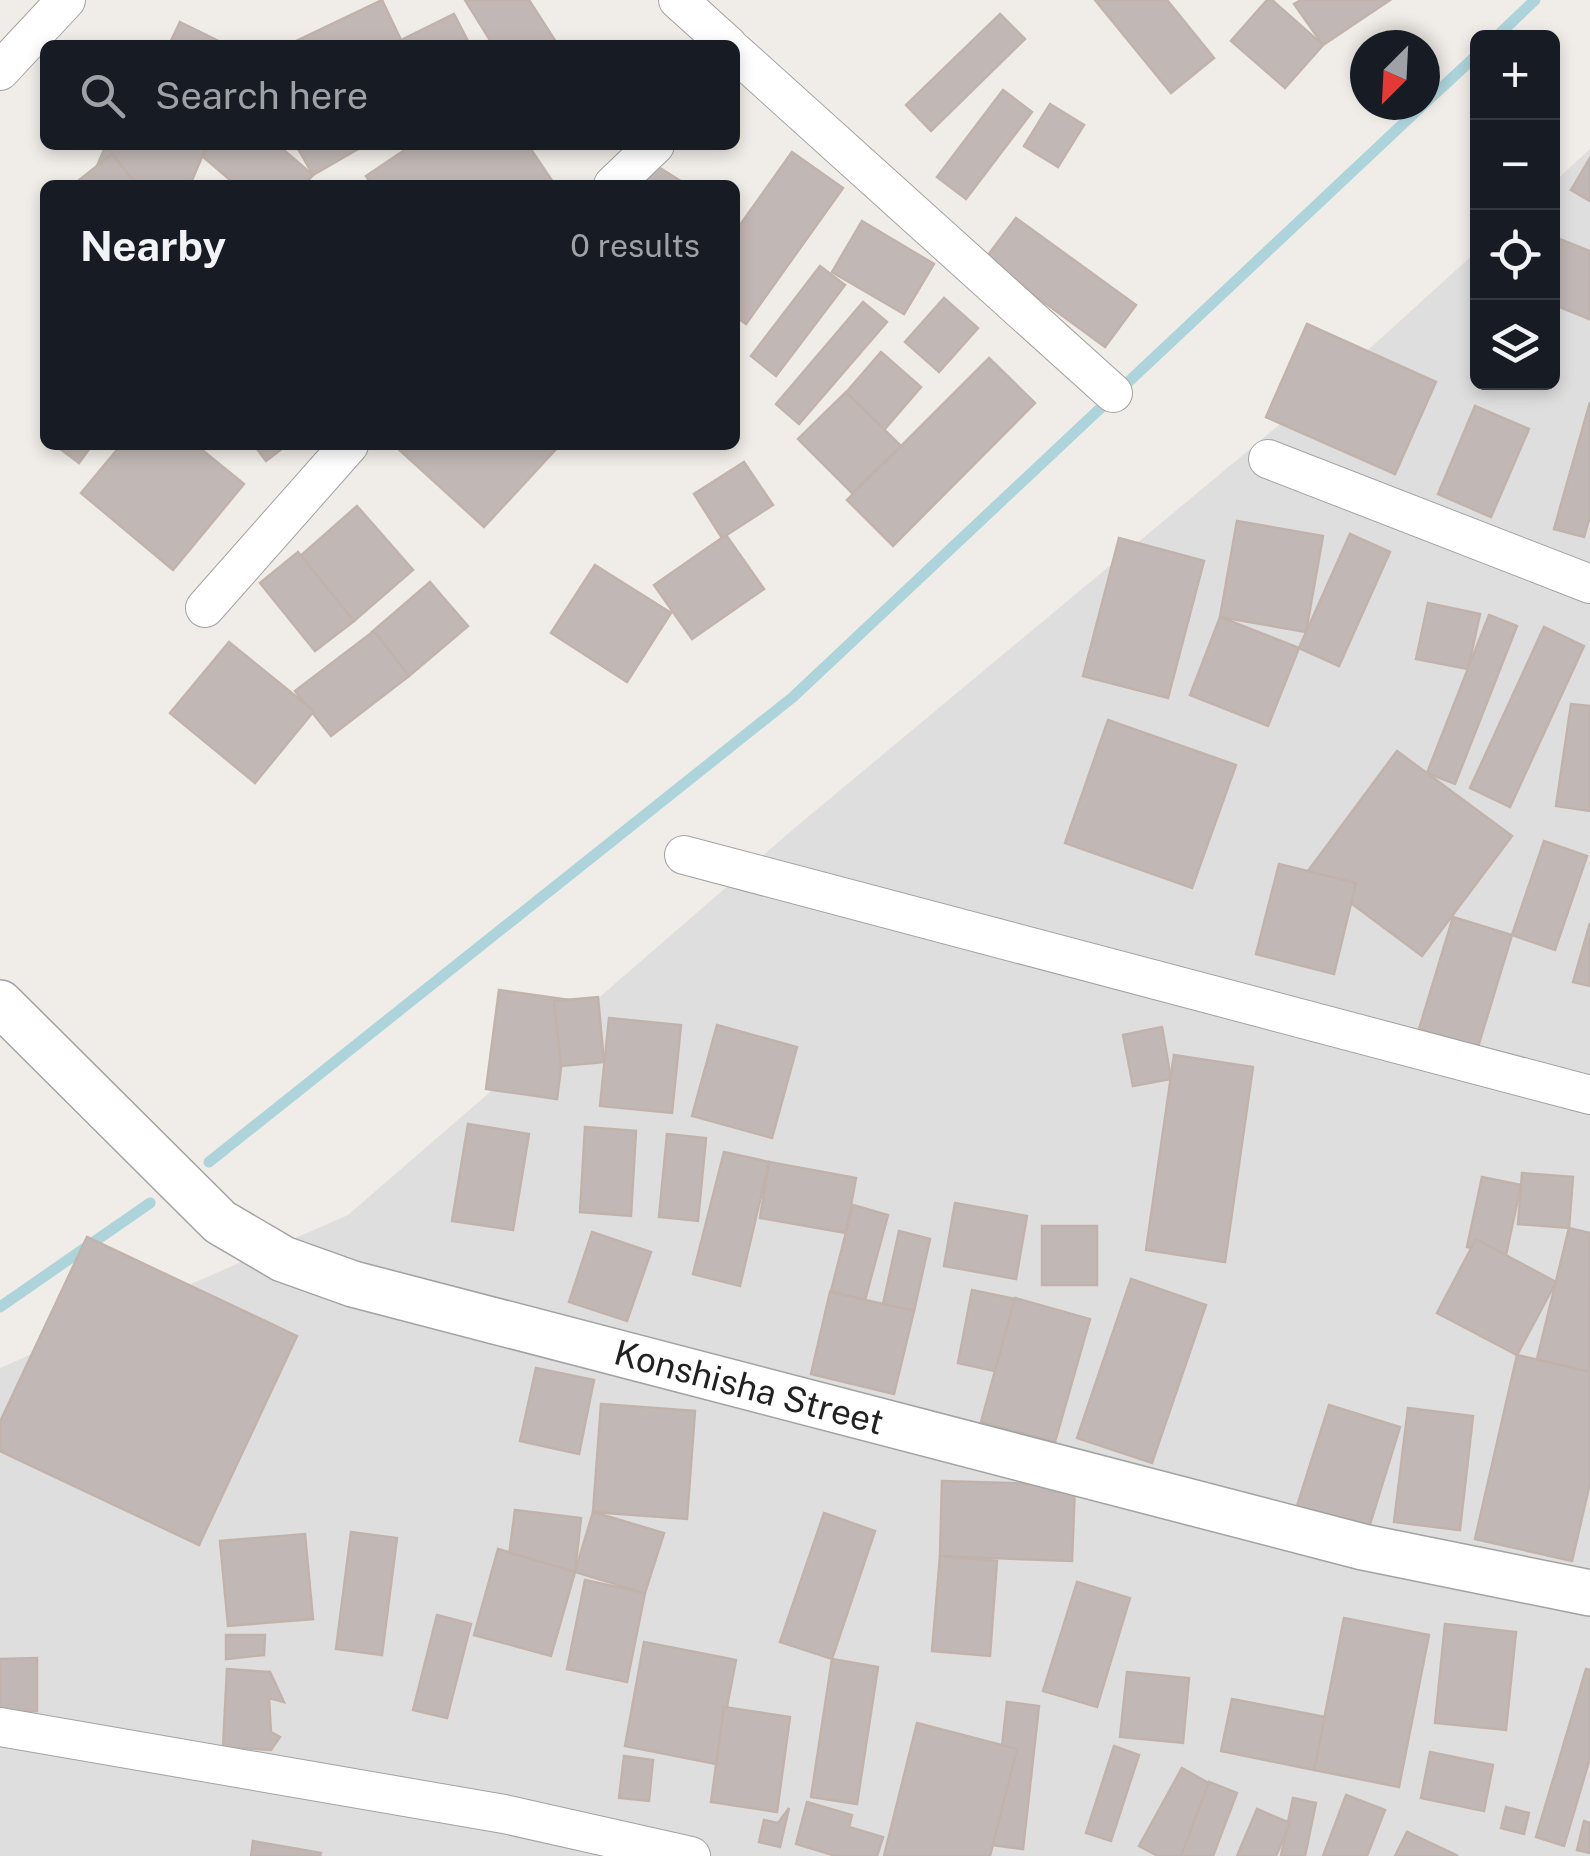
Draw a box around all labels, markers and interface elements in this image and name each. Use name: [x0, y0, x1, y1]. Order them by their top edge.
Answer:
north arrow: [1350, 30, 1440, 120]
map controls: [1470, 30, 1560, 390]
button: +: [1470, 30, 1560, 120]
search box: [40, 40, 740, 150]
icon: search: [75, 68, 130, 123]
text: Search here: [155, 73, 368, 118]
button: −: [1470, 120, 1560, 210]
button: locate: [1470, 210, 1560, 300]
text: Nearby: [80, 221, 226, 270]
text: 0 results: [570, 227, 700, 264]
button: layers: [1470, 300, 1560, 390]
street label: Konshisha Street: [610, 1331, 888, 1443]

